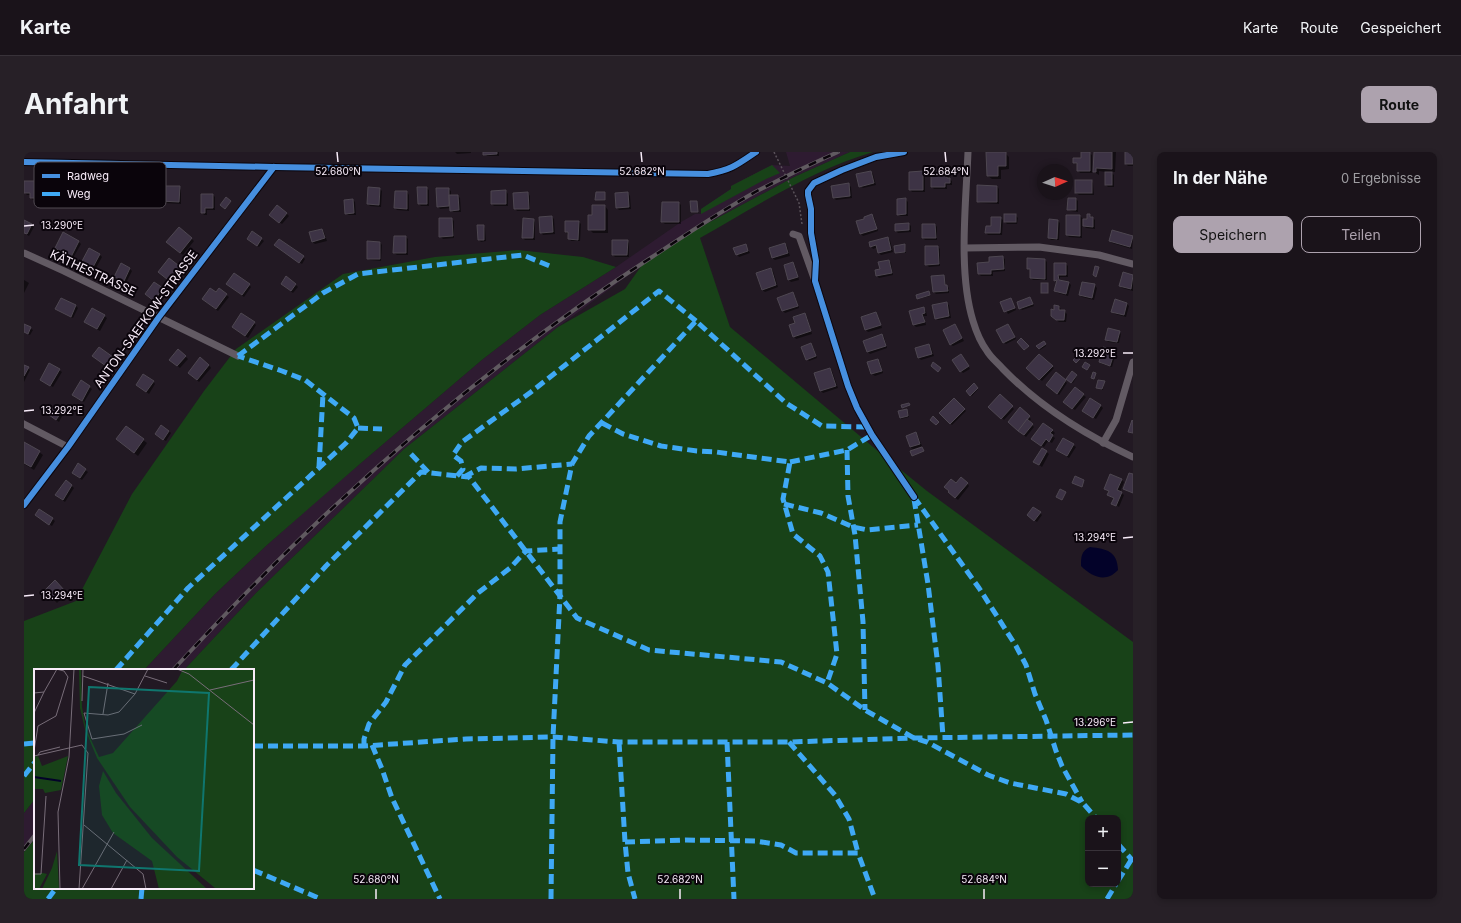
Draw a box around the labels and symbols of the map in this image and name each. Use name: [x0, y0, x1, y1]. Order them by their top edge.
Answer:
legend: [34, 162, 166, 208]
north arrow: [1037, 164, 1073, 200]
text: 52.680°N: [315, 165, 361, 177]
text: 52.682°N: [619, 165, 665, 177]
text: 52.684°N: [923, 165, 969, 177]
text: Radweg: [67, 169, 109, 183]
text: Weg: [67, 187, 90, 201]
text: 13.290°E: [41, 219, 83, 231]
street label: KÄTHESTRASSE: [48, 246, 139, 299]
street label: ANTON-SAEFKOW-STRASSE: [91, 247, 201, 390]
text: 13.292°E: [1074, 347, 1116, 359]
text: 13.292°E: [41, 404, 83, 416]
text: 13.294°E: [1074, 531, 1116, 543]
text: 13.294°E: [41, 589, 83, 601]
inset map: [34, 669, 254, 889]
text: 13.296°E: [1074, 716, 1116, 728]
text: 52.680°N: [353, 873, 399, 885]
text: 52.682°N: [657, 873, 703, 885]
text: 52.684°N: [961, 873, 1007, 885]

